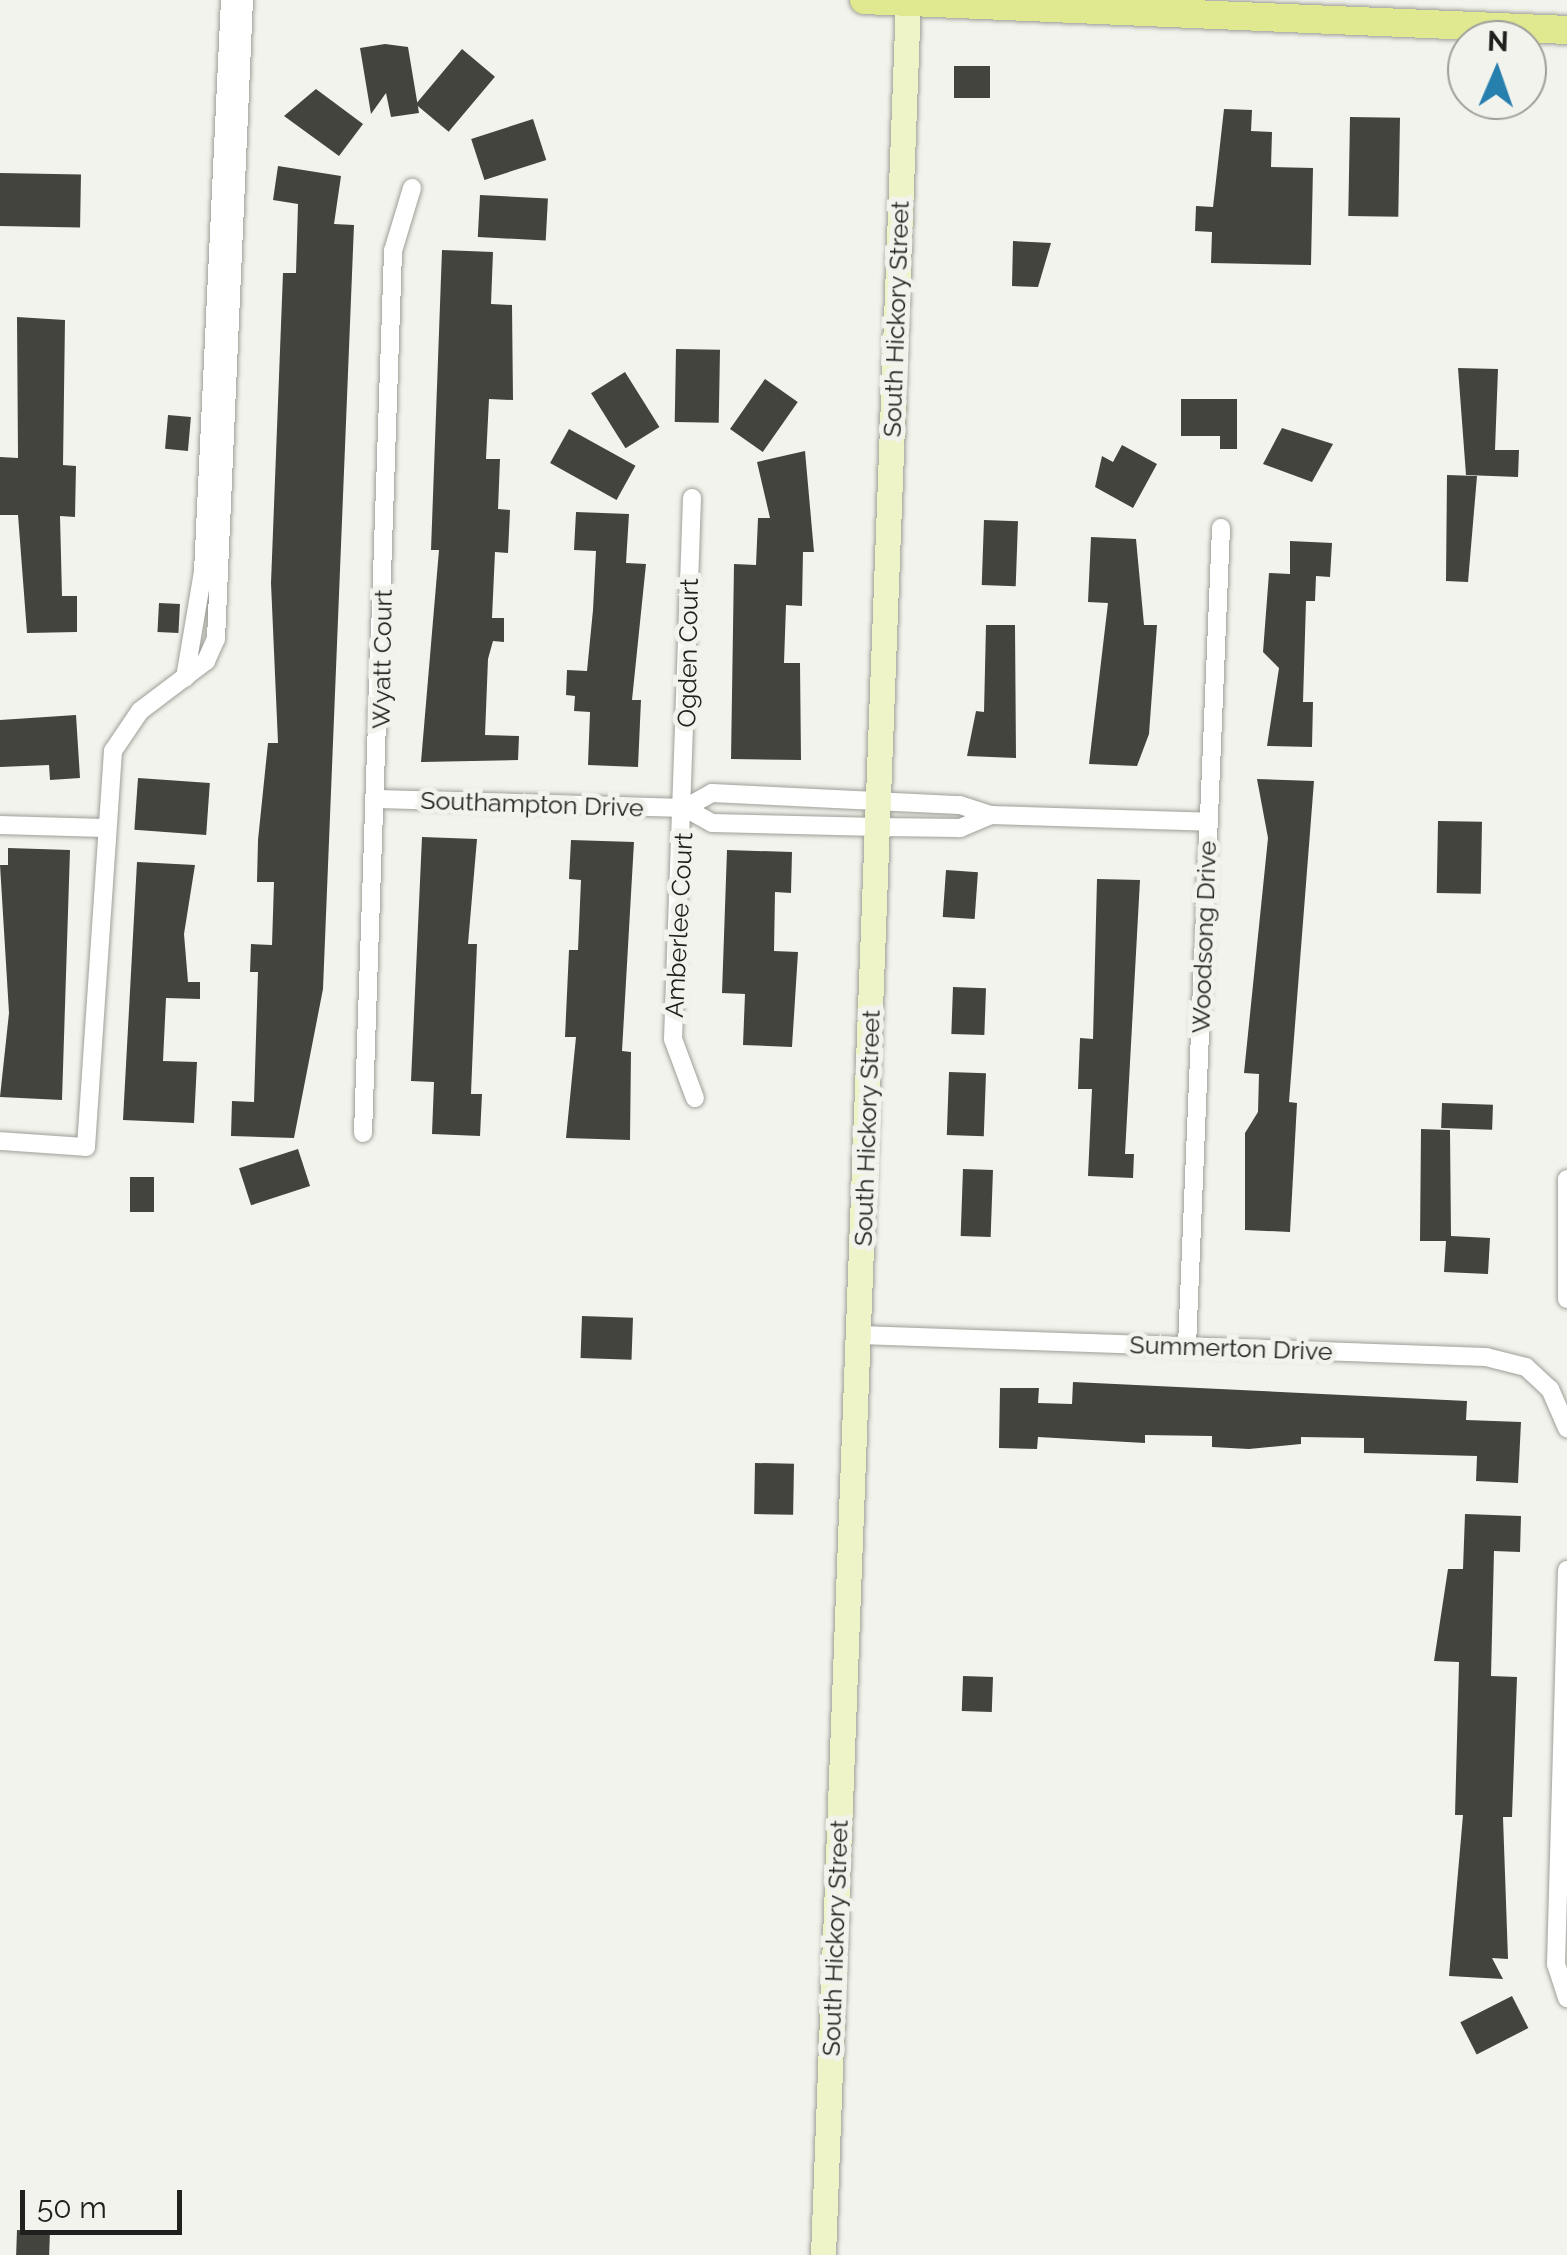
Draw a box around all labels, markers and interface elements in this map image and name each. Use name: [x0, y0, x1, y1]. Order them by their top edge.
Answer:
north arrow: [1447, 20, 1547, 120]
text: N: [1487, 25, 1509, 58]
street label: South Hickory Street: [877, 200, 915, 438]
street label: Ogden Court: [672, 578, 704, 728]
street label: Wyatt Court: [366, 589, 398, 729]
street label: Southampton Drive: [420, 785, 644, 823]
street label: Amberlee Court: [659, 832, 699, 1018]
street label: Woodsong Drive: [1186, 840, 1222, 1034]
street label: South Hickory Street: [848, 1009, 886, 1247]
street label: Summerton Drive: [1129, 1329, 1333, 1367]
street label: South Hickory Street: [816, 1819, 854, 2057]
scale bar: [25, 2170, 188, 2232]
text: 50 m: [37, 2190, 107, 2225]

